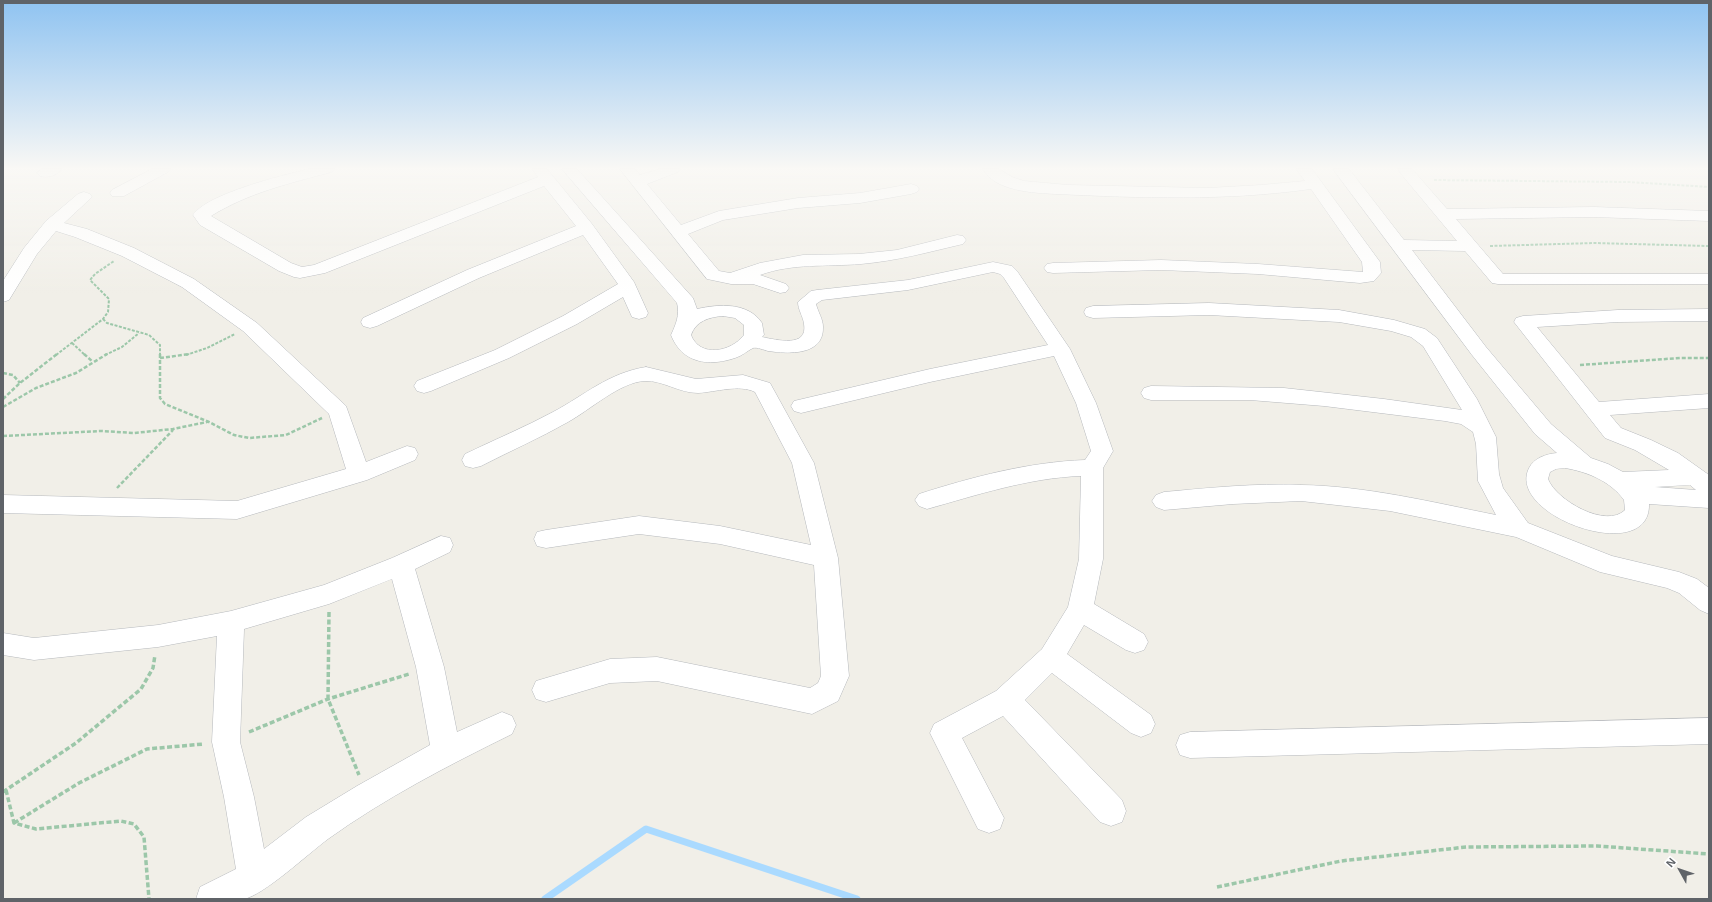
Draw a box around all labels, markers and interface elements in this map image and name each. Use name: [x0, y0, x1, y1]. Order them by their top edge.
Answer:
north arrow: [1660, 850, 1700, 890]
text: N: [1664, 855, 1678, 869]

